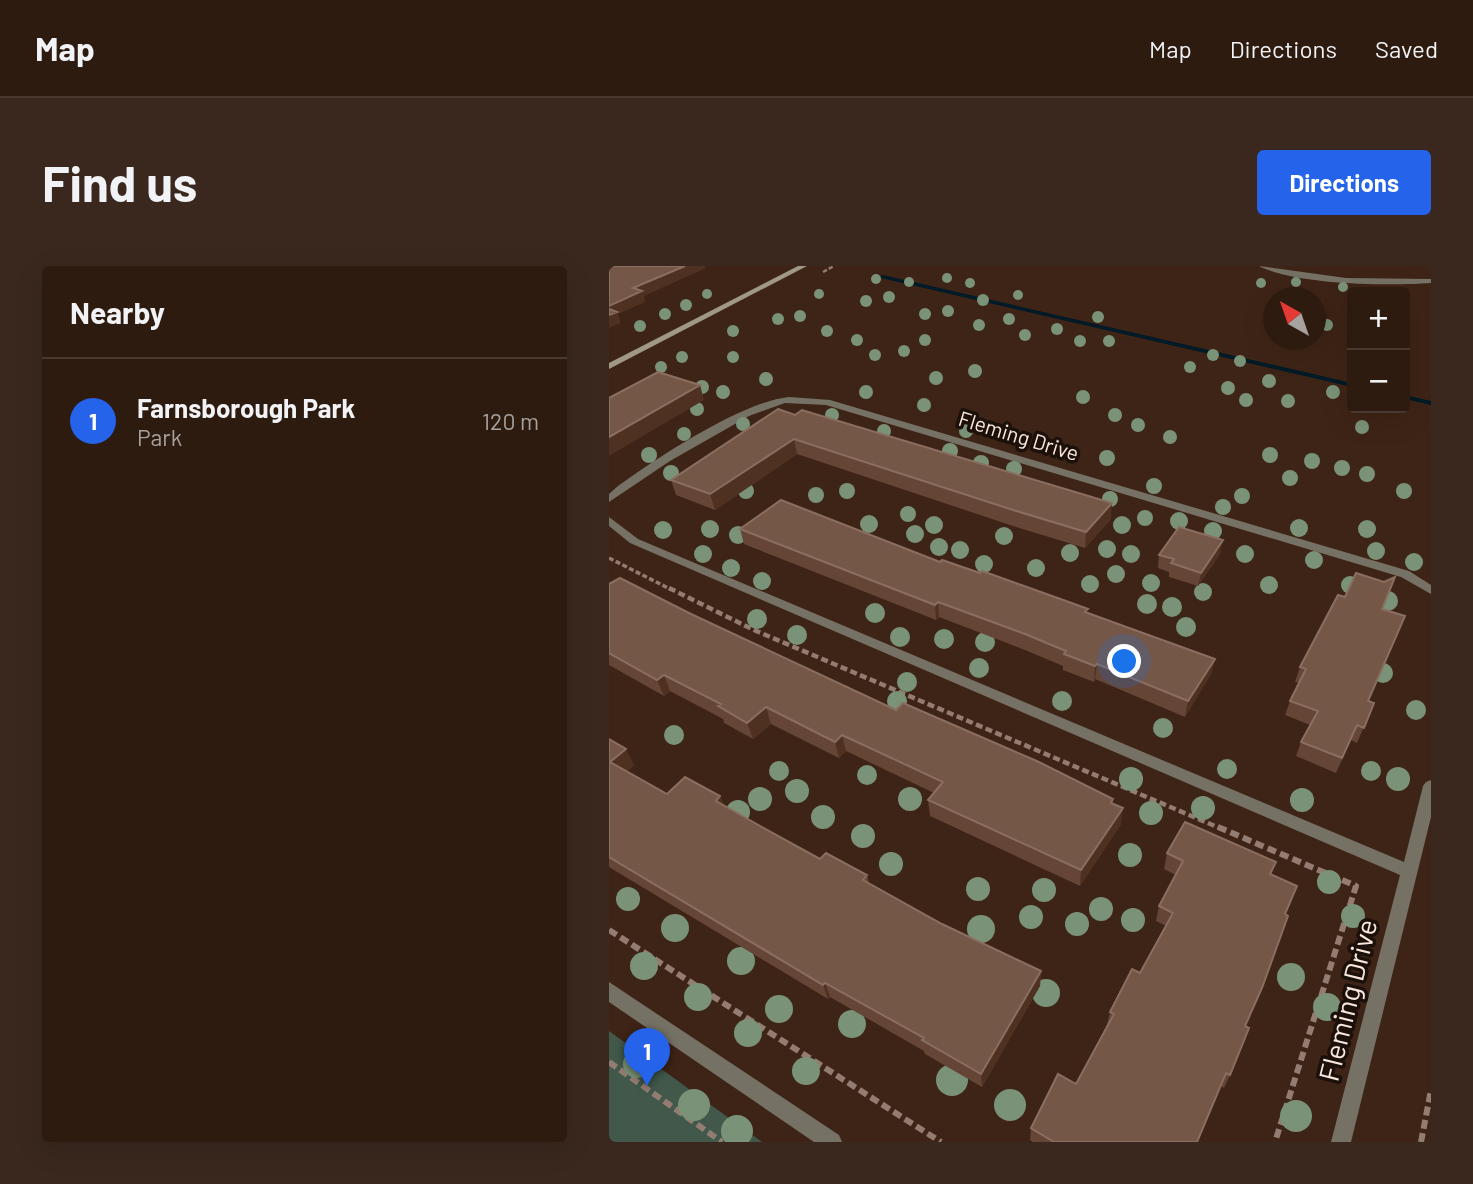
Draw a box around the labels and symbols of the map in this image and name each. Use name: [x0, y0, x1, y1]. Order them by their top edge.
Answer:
north arrow: [1263, 287, 1326, 350]
street label: Fleming Drive: [956, 405, 1082, 465]
your location: [1107, 644, 1141, 678]
street label: Fleming Drive: [1310, 916, 1384, 1084]
pin: 1: [624, 1028, 670, 1086]

